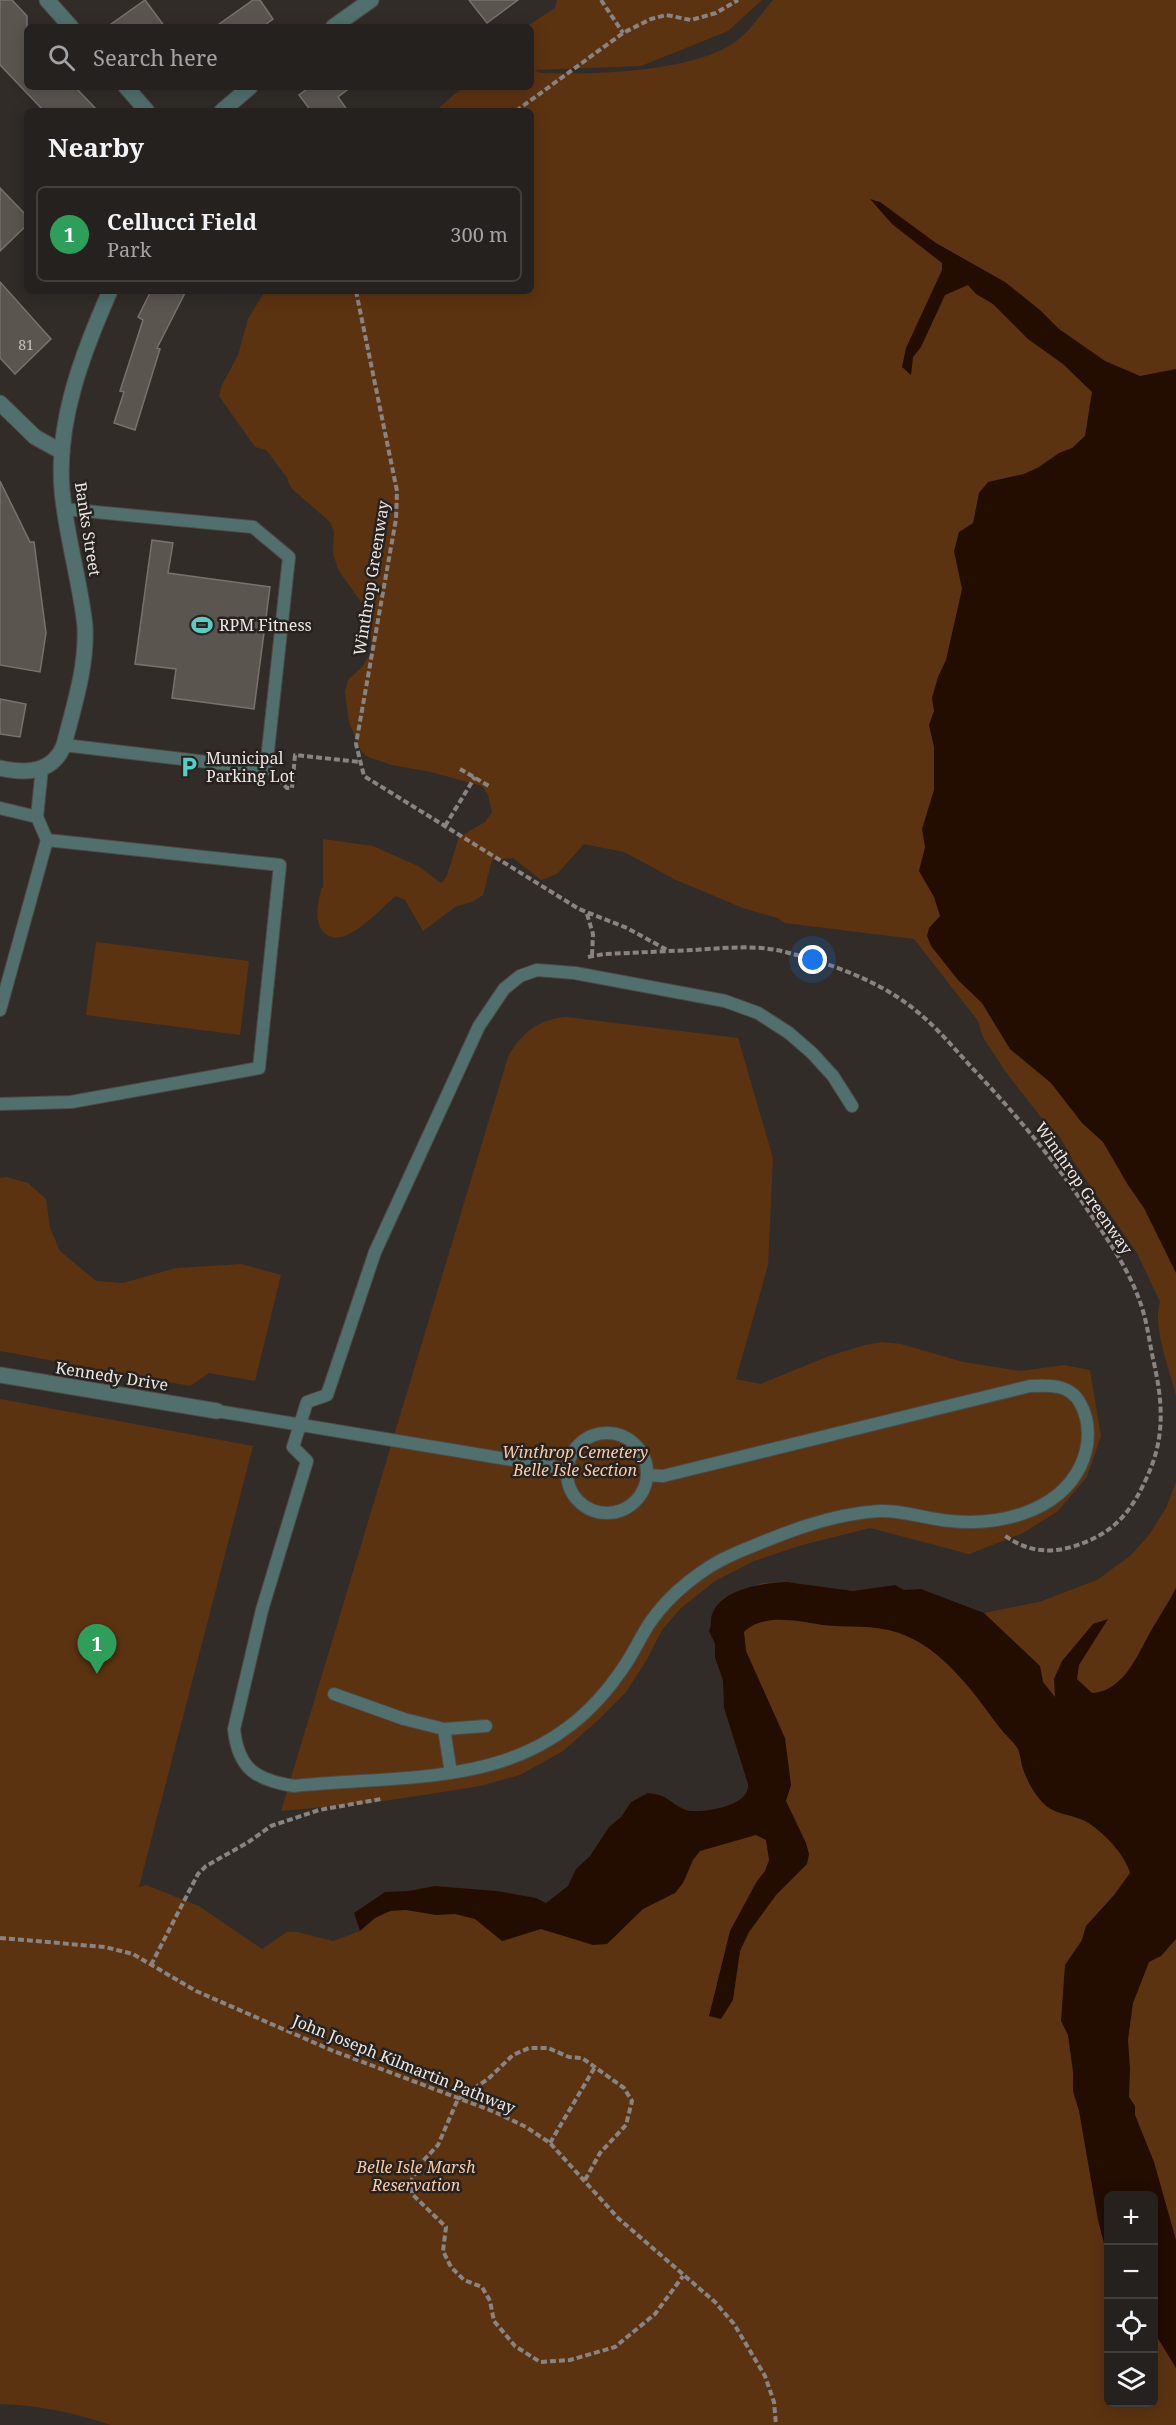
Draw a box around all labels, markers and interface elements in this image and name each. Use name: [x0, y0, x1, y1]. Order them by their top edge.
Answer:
search box: [24, 24, 534, 90]
icon: search: [45, 41, 78, 74]
text: Search here: [93, 42, 218, 72]
text: Nearby: [48, 129, 144, 165]
text: Cellucci Field: [107, 206, 257, 236]
text: 1: [64, 221, 75, 248]
text: 300 m: [450, 221, 508, 248]
text: Park: [107, 236, 151, 263]
house number: 81: [18, 335, 34, 354]
street label: Banks Street: [70, 480, 106, 578]
street label: Winthrop Greenway: [348, 498, 394, 657]
sports icon: RPM Fitness: [190, 613, 214, 637]
place label: RPM Fitness: [219, 614, 312, 636]
place label: Municipal Parking Lot: [206, 747, 295, 787]
parking icon: Municipal Parking Lot: [177, 755, 201, 779]
your location: [798, 945, 827, 974]
street label: Winthrop Greenway: [1030, 1118, 1138, 1259]
street label: Kennedy Drive: [54, 1356, 170, 1396]
park label: Winthrop Cemetery Belle Isle Section: [502, 1441, 648, 1481]
pin: 1: [78, 1624, 116, 1674]
street label: John Joseph Kilmartin Pathway: [288, 2009, 520, 2119]
park label: Belle Isle Marsh Reservation: [355, 2156, 476, 2196]
map controls: [1104, 2191, 1158, 2407]
button: +: [1104, 2191, 1158, 2245]
button: −: [1104, 2245, 1158, 2299]
button: locate: [1104, 2299, 1158, 2353]
button: layers: [1104, 2353, 1158, 2407]

